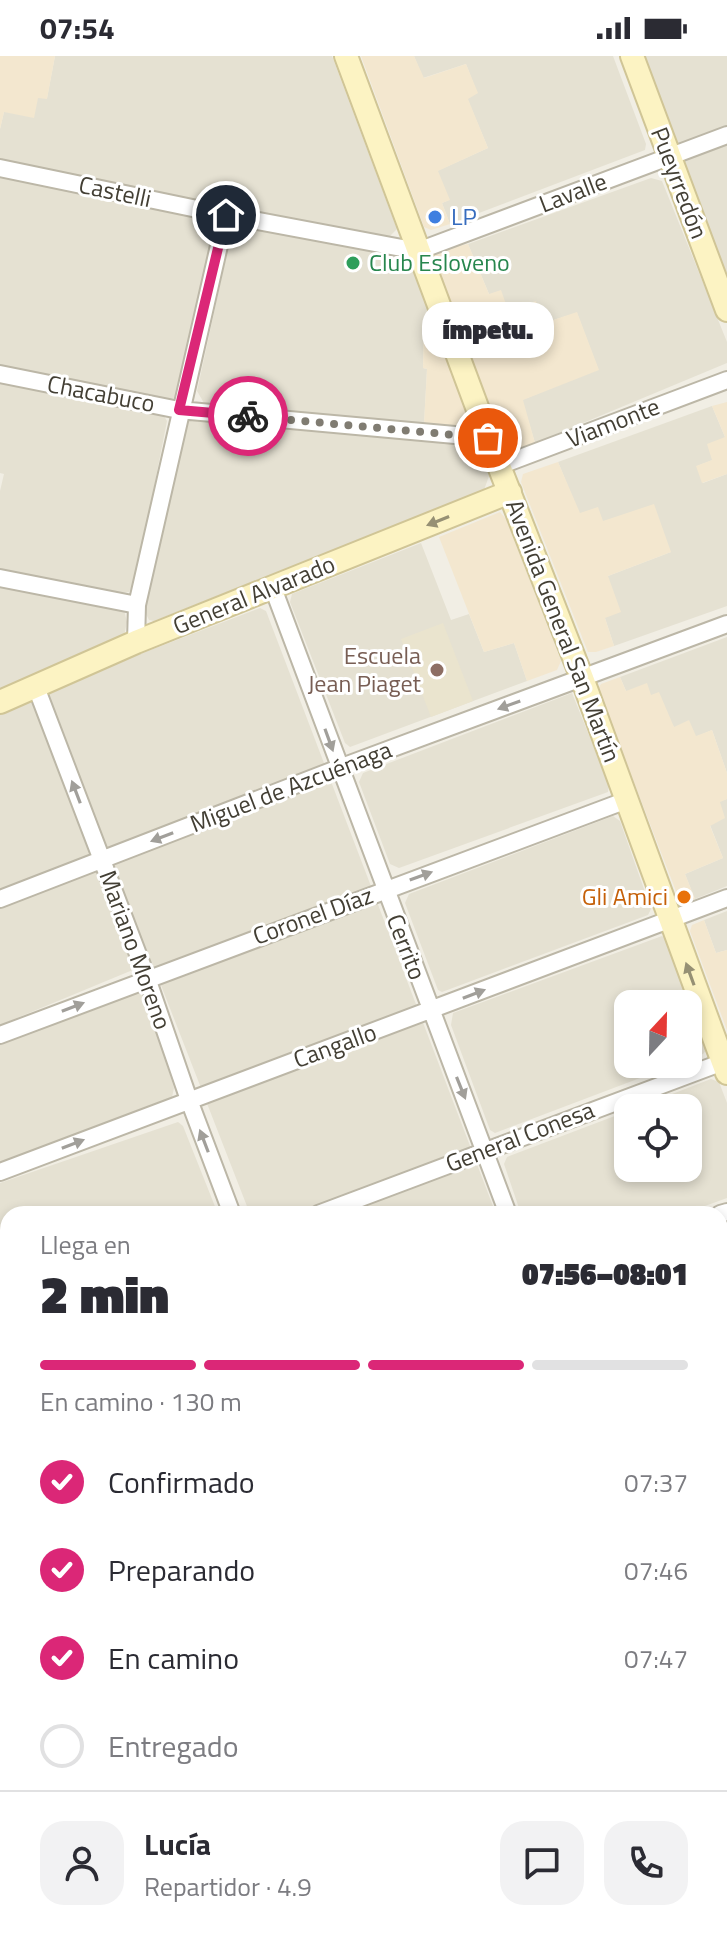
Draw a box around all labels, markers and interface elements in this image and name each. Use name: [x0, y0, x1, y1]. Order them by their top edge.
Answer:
text: 07:54: [40, 5, 115, 51]
street label: Pueyrredón: [642, 121, 718, 244]
street label: Lavalle: [534, 163, 612, 221]
street label: Castelli: [76, 166, 155, 216]
pin: [192, 181, 260, 249]
icon: home: [204, 193, 248, 237]
place label: LP: [451, 198, 477, 234]
marker: LP: [426, 208, 444, 226]
place label: Club Esloveno: [369, 244, 510, 280]
marker: Club Esloveno: [344, 254, 362, 272]
callout: ímpetu.: [422, 302, 554, 358]
text: ímpetu.: [443, 310, 533, 349]
street label: Chacabuco: [44, 365, 158, 421]
courier: [208, 376, 288, 456]
street label: Viamonte: [561, 388, 665, 456]
icon: bike: [226, 394, 270, 438]
pin: [454, 404, 522, 472]
icon: bag: [466, 416, 510, 460]
street label: Avenida General San Martín: [497, 494, 631, 767]
one-way arrow: [426, 515, 450, 528]
street label: General Alvarado: [167, 545, 340, 643]
place label: Escuela Jean Piaget: [308, 637, 422, 701]
marker: Escuela Jean Piaget: [428, 661, 446, 679]
one-way arrow: [497, 699, 521, 712]
one-way arrow: [323, 729, 336, 753]
street label: Miguel de Azcuénaga: [185, 731, 397, 841]
one-way arrow: [69, 780, 82, 804]
one-way arrow: [150, 831, 174, 844]
street label: Mariano Moreno: [90, 865, 181, 1034]
one-way arrow: [409, 869, 433, 882]
street label: Coronel Díaz: [247, 877, 378, 953]
place label: Gli Amici: [582, 878, 668, 914]
marker: Gli Amici: [675, 888, 693, 906]
street label: Cerrito: [378, 908, 436, 985]
one-way arrow: [684, 961, 696, 985]
one-way arrow: [462, 987, 486, 1000]
north arrow: [614, 990, 702, 1078]
map controls: [614, 990, 702, 1182]
one-way arrow: [61, 1000, 85, 1013]
street label: Cangallo: [288, 1013, 381, 1077]
one-way arrow: [455, 1076, 468, 1100]
street label: General Conesa: [440, 1091, 599, 1181]
button: locate: [614, 1094, 702, 1182]
one-way arrow: [197, 1129, 210, 1153]
one-way arrow: [61, 1137, 85, 1150]
text: Llega en: [40, 1225, 131, 1264]
text: 07:56–08:01: [522, 1251, 688, 1297]
text: 2 min: [40, 1254, 169, 1333]
text: En camino · 130 m: [40, 1382, 242, 1421]
text: Confirmado: [108, 1459, 255, 1505]
icon: check: [40, 1460, 84, 1504]
text: 07:37: [624, 1463, 688, 1502]
text: Preparando: [108, 1547, 255, 1593]
icon: check: [40, 1548, 84, 1592]
text: 07:46: [624, 1551, 688, 1590]
text: En camino: [108, 1635, 239, 1681]
icon: check: [40, 1636, 84, 1680]
text: 07:47: [624, 1639, 688, 1678]
text: Entregado: [108, 1723, 239, 1769]
button: person: [40, 1821, 124, 1905]
text: Lucía: [144, 1821, 211, 1867]
button: chat: [500, 1821, 584, 1905]
button: phone: [604, 1821, 688, 1905]
text: Repartidor · 4.9: [144, 1867, 312, 1906]

